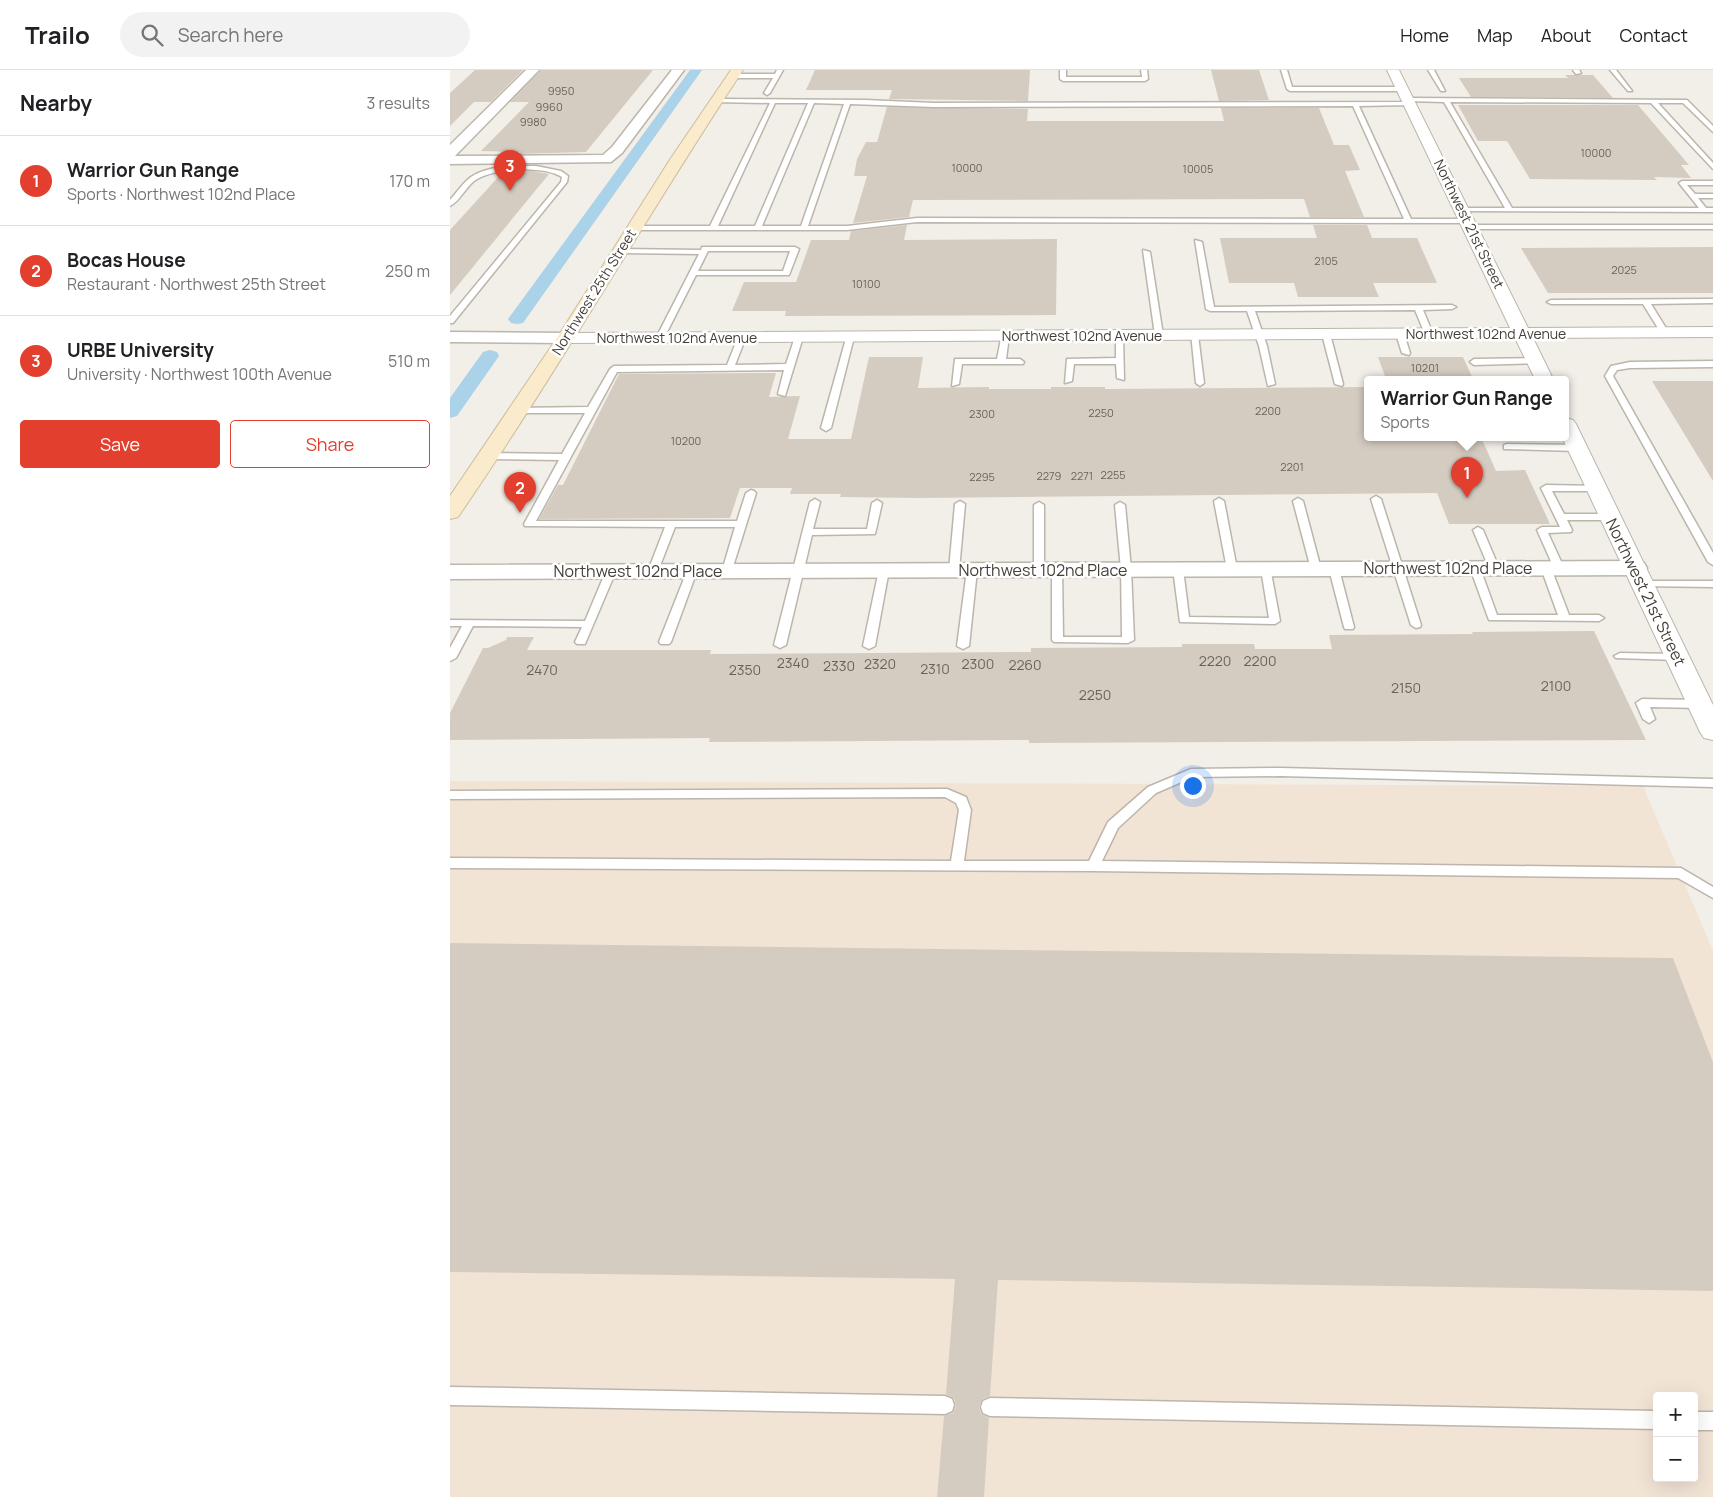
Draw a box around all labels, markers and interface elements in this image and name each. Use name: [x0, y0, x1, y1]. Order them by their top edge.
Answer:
search box: [120, 12, 470, 57]
text: Trailo: [25, 18, 90, 51]
icon: search: [138, 21, 166, 49]
text: Search here: [178, 22, 283, 48]
text: Home: [1400, 23, 1449, 47]
text: Map: [1477, 23, 1513, 47]
text: About: [1541, 23, 1591, 47]
text: Contact: [1619, 23, 1688, 47]
house number: 9950: [548, 83, 574, 98]
text: Nearby: [20, 89, 92, 117]
text: 3 results: [367, 92, 430, 114]
house number: 9960: [535, 99, 563, 114]
house number: 9980: [520, 114, 546, 129]
house number: 10000: [1580, 145, 1612, 160]
pin: 3: [494, 150, 526, 191]
street label: Northwest 21st Street: [1430, 156, 1509, 292]
text: Warrior Gun Range: [67, 157, 239, 183]
house number: 10000: [951, 160, 983, 175]
house number: 10005: [1183, 161, 1213, 176]
text: 1: [32, 170, 40, 192]
text: 170 m: [389, 170, 430, 192]
text: Sports · Northwest 102nd Place: [67, 183, 295, 205]
street label: Northwest 25th Street: [547, 225, 640, 358]
text: Bocas House: [67, 247, 186, 273]
house number: 2105: [1314, 253, 1338, 268]
text: 2: [31, 260, 41, 282]
text: 250 m: [385, 260, 430, 282]
house number: 2025: [1611, 262, 1637, 277]
text: Restaurant · Northwest 25th Street: [67, 273, 326, 295]
house number: 10100: [852, 276, 880, 291]
street label: Northwest 102nd Avenue: [1406, 324, 1566, 343]
street label: Northwest 102nd Avenue: [1002, 326, 1162, 345]
street label: Northwest 102nd Avenue: [597, 328, 757, 347]
text: URBE University: [67, 337, 214, 363]
text: 3: [31, 350, 41, 372]
text: 510 m: [388, 350, 430, 372]
house number: 10201: [1411, 360, 1439, 375]
text: University · Northwest 100th Avenue: [67, 363, 332, 385]
popup: [1364, 376, 1569, 441]
text: Warrior Gun Range: [1380, 385, 1553, 411]
house number: 2200: [1255, 403, 1281, 418]
house number: 2250: [1088, 405, 1114, 420]
house number: 2300: [969, 406, 995, 421]
text: Sports: [1380, 411, 1430, 433]
button: Save: [20, 420, 220, 468]
button: Share: [230, 420, 430, 468]
house number: 10200: [671, 433, 701, 448]
pin: 1: [1451, 457, 1483, 498]
house number: 2201: [1280, 459, 1304, 474]
house number: 2255: [1100, 467, 1126, 482]
house number: 2279: [1037, 468, 1062, 483]
house number: 2271: [1071, 468, 1093, 483]
house number: 2295: [969, 469, 995, 484]
pin: 2: [504, 472, 536, 513]
street label: Northwest 21st Street: [1601, 514, 1691, 670]
street label: Northwest 102nd Place: [1364, 557, 1532, 579]
street label: Northwest 102nd Place: [959, 559, 1127, 581]
street label: Northwest 102nd Place: [554, 560, 722, 582]
house number: 2220: [1199, 651, 1231, 670]
house number: 2200: [1243, 651, 1277, 670]
house number: 2340: [777, 653, 809, 672]
house number: 2320: [864, 654, 896, 673]
house number: 2300: [962, 654, 994, 673]
house number: 2260: [1008, 655, 1042, 674]
house number: 2330: [823, 656, 855, 675]
house number: 2310: [920, 659, 950, 678]
house number: 2470: [526, 660, 558, 679]
house number: 2350: [729, 660, 761, 679]
house number: 2100: [1541, 676, 1571, 695]
house number: 2150: [1391, 678, 1421, 697]
house number: 2250: [1079, 685, 1111, 704]
your location: [1180, 773, 1206, 799]
map controls: [1653, 1392, 1698, 1482]
button: +: [1653, 1392, 1698, 1437]
button: −: [1653, 1437, 1698, 1482]

